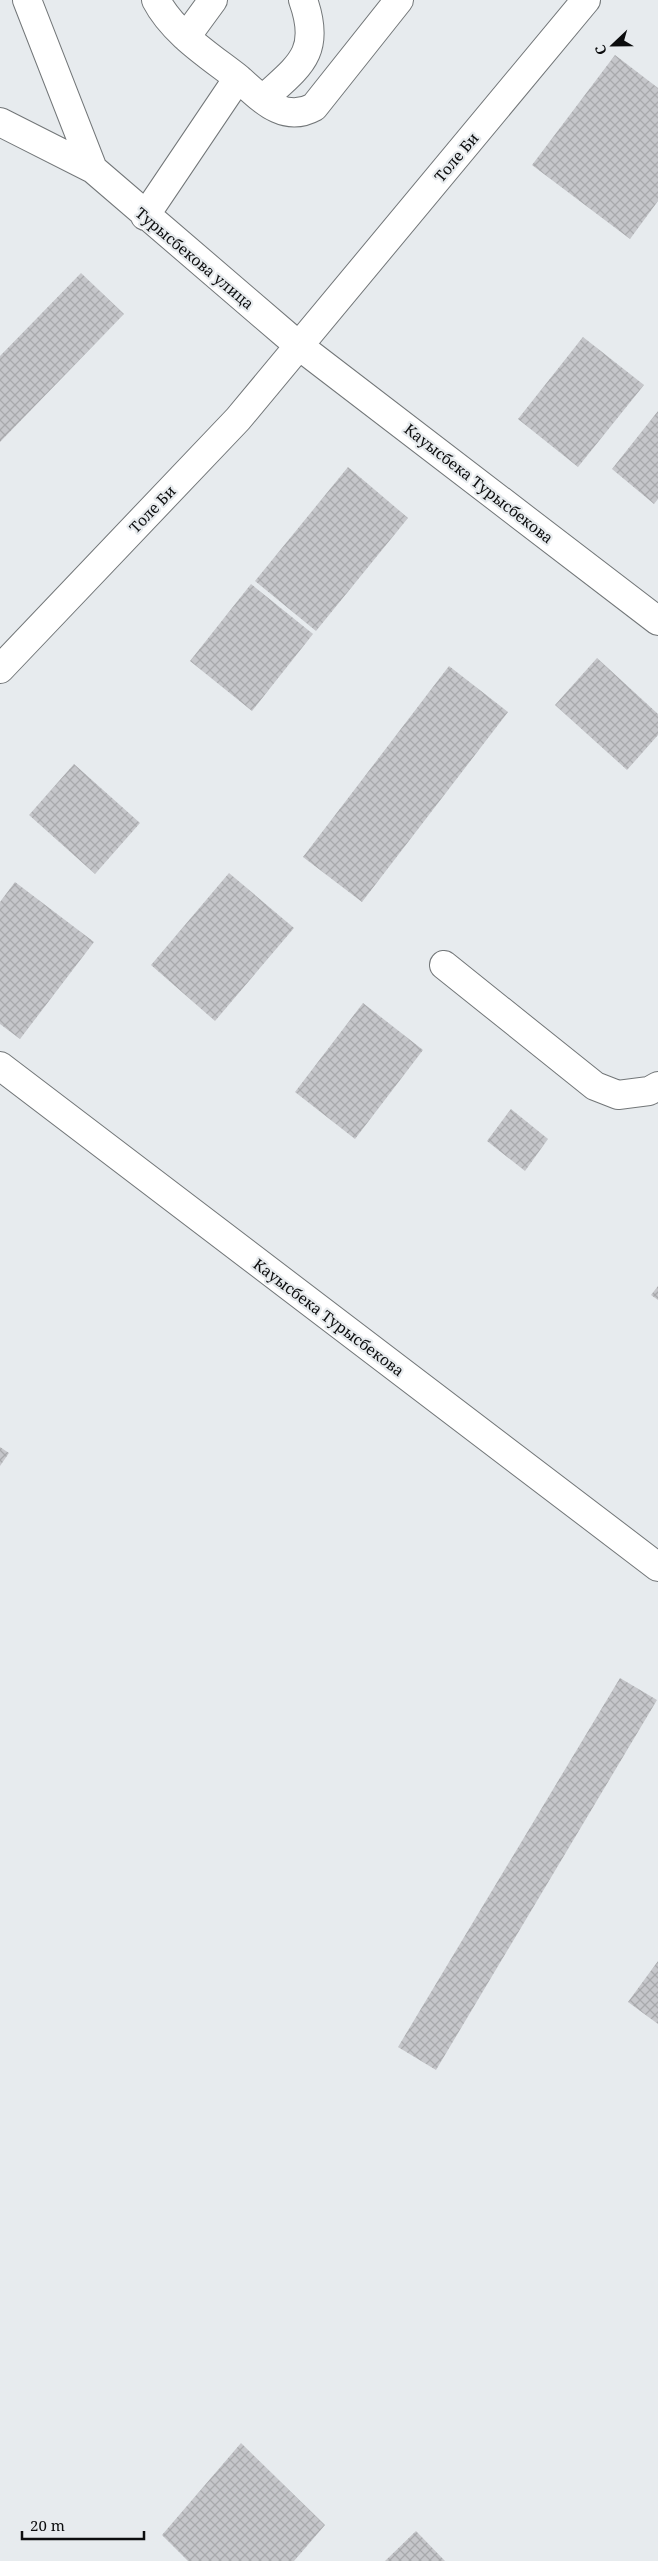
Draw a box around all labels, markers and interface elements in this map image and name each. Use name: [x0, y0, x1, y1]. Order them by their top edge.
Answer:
north arrow: [588, 20, 638, 70]
text: С: [590, 42, 611, 58]
street label: Толе Би: [429, 128, 483, 186]
street label: Турысбекова улица: [132, 203, 258, 313]
street label: Кауысбека Турысбекова: [400, 419, 558, 547]
street label: Толе Би: [124, 481, 180, 537]
street label: Кауысбека Турысбекова: [250, 1254, 408, 1380]
scale bar: [22, 2508, 145, 2540]
text: 20 m: [30, 2515, 65, 2535]

